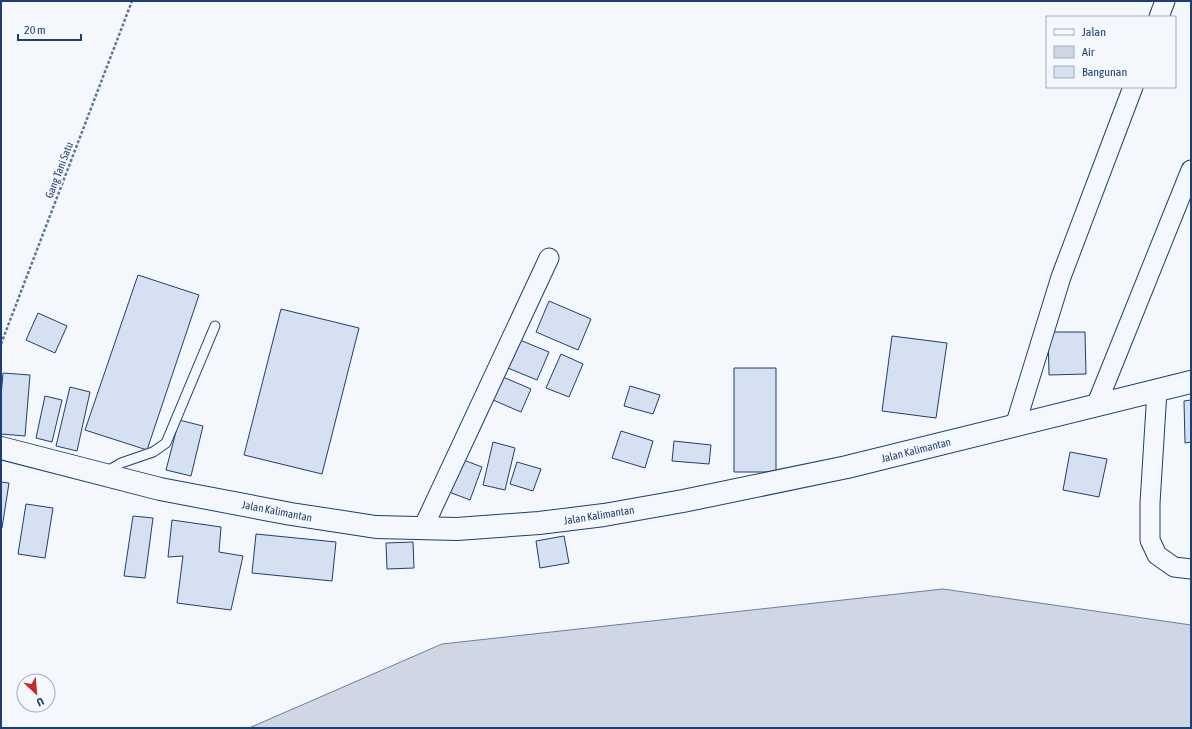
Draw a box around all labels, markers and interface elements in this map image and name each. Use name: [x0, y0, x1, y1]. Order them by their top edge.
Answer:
scale bar: [18, 16, 81, 42]
legend: [1046, 16, 1176, 88]
text: 20 m: [24, 23, 46, 37]
text: Jalan: [1082, 25, 1106, 39]
text: Air: [1082, 45, 1095, 59]
text: Bangunan: [1082, 65, 1127, 79]
street label: Gang Tani Satu: [43, 140, 75, 200]
street label: Jalan Kalimantan: [880, 436, 952, 464]
street label: Jalan Kalimantan: [241, 498, 313, 524]
street label: Jalan Kalimantan: [563, 504, 635, 526]
north arrow: [16, 673, 56, 713]
text: U: [35, 695, 46, 709]

